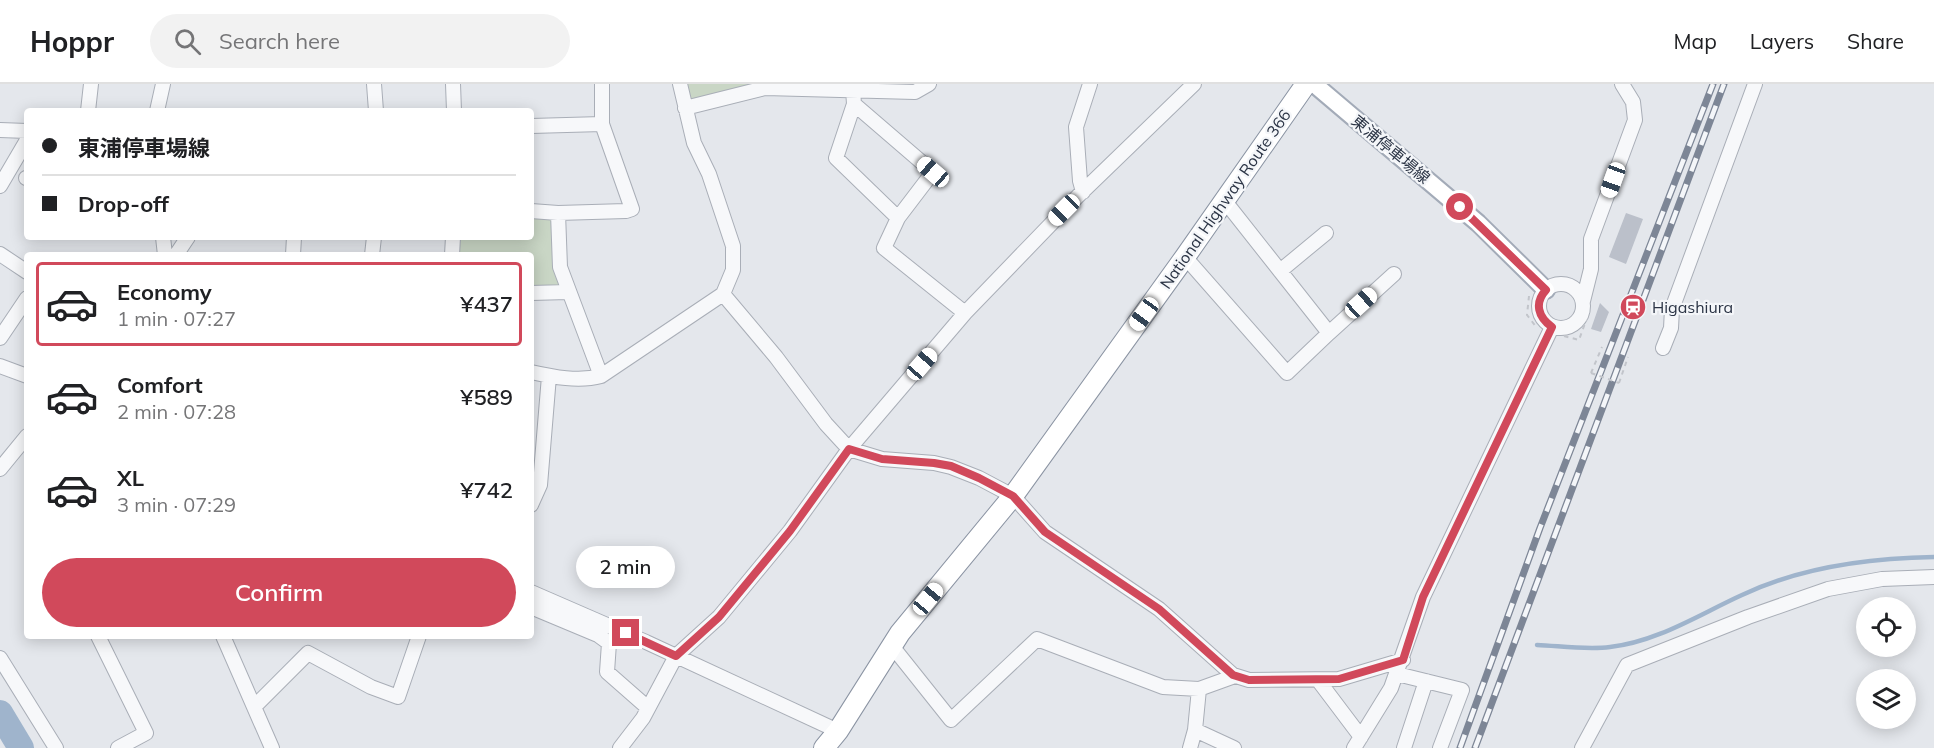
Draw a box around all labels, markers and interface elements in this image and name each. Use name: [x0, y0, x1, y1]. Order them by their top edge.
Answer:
search box: [150, 14, 570, 68]
text: Hoppr: [30, 24, 114, 59]
icon: search: [171, 25, 204, 58]
text: Search here: [219, 27, 340, 55]
text: Map: [1674, 28, 1717, 54]
text: Layers: [1750, 28, 1814, 54]
text: Share: [1847, 28, 1904, 54]
street label: National Highway Route 366: [1155, 105, 1295, 293]
street label: 東浦停車場線: [1348, 110, 1434, 188]
text: 東浦停車場線: [78, 134, 210, 162]
car: [914, 153, 952, 191]
car: [1598, 160, 1628, 200]
text: Drop-off: [78, 190, 169, 218]
car: [1045, 191, 1083, 229]
route start: [1446, 193, 1473, 220]
icon: car: [45, 277, 99, 331]
text: Economy: [117, 278, 212, 306]
car: [1342, 284, 1380, 322]
text: ¥437: [460, 290, 513, 318]
station icon: Higashiura: [1618, 292, 1648, 322]
car: [1126, 294, 1162, 334]
place label: Higashiura: [1652, 297, 1733, 317]
text: 1 min · 07:27: [117, 306, 236, 331]
car: [903, 345, 941, 383]
icon: car: [45, 370, 99, 424]
text: Comfort: [117, 371, 203, 399]
text: ¥589: [460, 383, 513, 411]
text: 2 min · 07:28: [117, 399, 236, 424]
icon: car: [45, 463, 99, 517]
text: XL: [117, 464, 144, 492]
text: ¥742: [460, 476, 513, 504]
text: 3 min · 07:29: [117, 492, 236, 517]
callout: 2 min: [576, 546, 676, 588]
text: 2 min: [600, 554, 651, 579]
button: Confirm: [42, 558, 516, 627]
car: [910, 579, 946, 619]
map controls: [1856, 597, 1916, 729]
button: locate: [1856, 597, 1916, 657]
route end: [612, 619, 639, 646]
button: layers: [1856, 669, 1916, 729]

